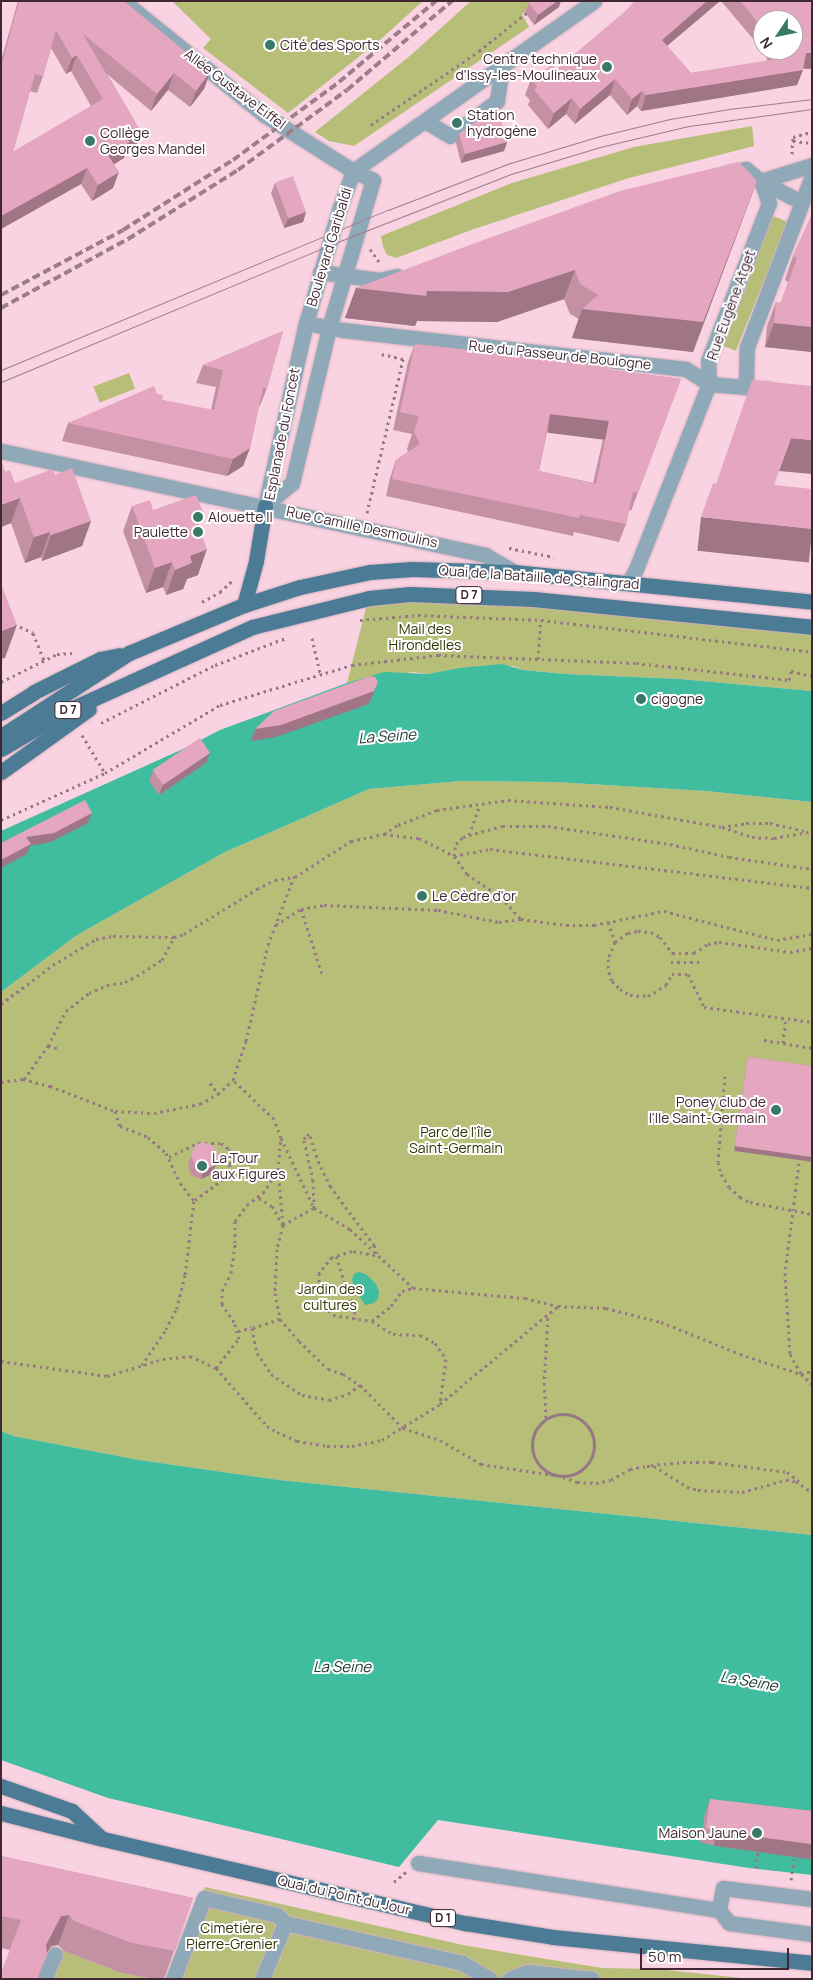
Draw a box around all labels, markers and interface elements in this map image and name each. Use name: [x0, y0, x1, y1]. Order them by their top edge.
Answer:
north arrow: [753, 10, 803, 60]
text: N: [755, 34, 777, 53]
place label: Cité des Sports: [280, 37, 380, 53]
marker: Cité des Sports: [264, 39, 276, 51]
street label: Allée Gustave Eiffel: [181, 45, 289, 133]
place label: Centre technique d'Issy-les-Moulineaux: [455, 51, 597, 84]
marker: Centre technique d'Issy-les-Moulineaux: [601, 61, 613, 73]
place label: Station hydrogène: [467, 107, 537, 140]
marker: Station hydrogène: [451, 117, 463, 129]
place label: Collège Georges Mandel: [100, 125, 205, 158]
marker: Collège Georges Mandel: [84, 135, 96, 147]
street label: Boulevard Garibaldi: [303, 185, 355, 309]
street label: Rue Eugène Atget: [703, 248, 759, 362]
street label: Rue du Passeur de Boulogne: [468, 337, 652, 373]
street label: Esplanade du Foncet: [261, 367, 303, 501]
street label: Rue Camille Desmoulins: [285, 503, 439, 551]
place label: Alouette II: [208, 509, 273, 525]
marker: Alouette II: [192, 511, 204, 523]
place label: Paulette: [134, 524, 188, 540]
marker: Paulette: [192, 526, 204, 538]
street label: Quai de la Bataille de Stalingrad: [438, 562, 640, 592]
road number: D 7: [455, 586, 483, 604]
park label: Mail des Hirondelles: [389, 621, 461, 654]
place label: cigogne: [651, 691, 703, 707]
marker: cigogne: [635, 693, 647, 705]
road number: D 7: [54, 700, 82, 720]
water label: La Seine: [357, 725, 417, 747]
place label: Le Cèdre d'or: [432, 888, 516, 904]
marker: Le Cèdre d'or: [416, 890, 428, 902]
place label: Poney club de l'Ile Saint-Germain: [649, 1094, 766, 1126]
marker: Poney club de l'Ile Saint-Germain: [770, 1104, 782, 1116]
park label: Parc de l'île Saint-Germain: [409, 1124, 503, 1156]
place label: La Tour aux Figures: [212, 1150, 286, 1182]
marker: La Tour aux Figures: [196, 1160, 208, 1172]
park label: Jardin des cultures: [297, 1281, 363, 1314]
water label: La Seine: [313, 1658, 371, 1676]
water label: La Seine: [719, 1667, 779, 1695]
place label: Maison Jaune: [658, 1825, 747, 1841]
marker: Maison Jaune: [751, 1827, 763, 1839]
street label: Quai du Point du Jour: [276, 1872, 412, 1918]
road number: D 1: [429, 1909, 457, 1928]
park label: Cimetière Pierre-Grenier: [186, 1920, 278, 1952]
scale bar: [643, 1938, 792, 1970]
text: 50 m: [648, 1946, 682, 1967]

